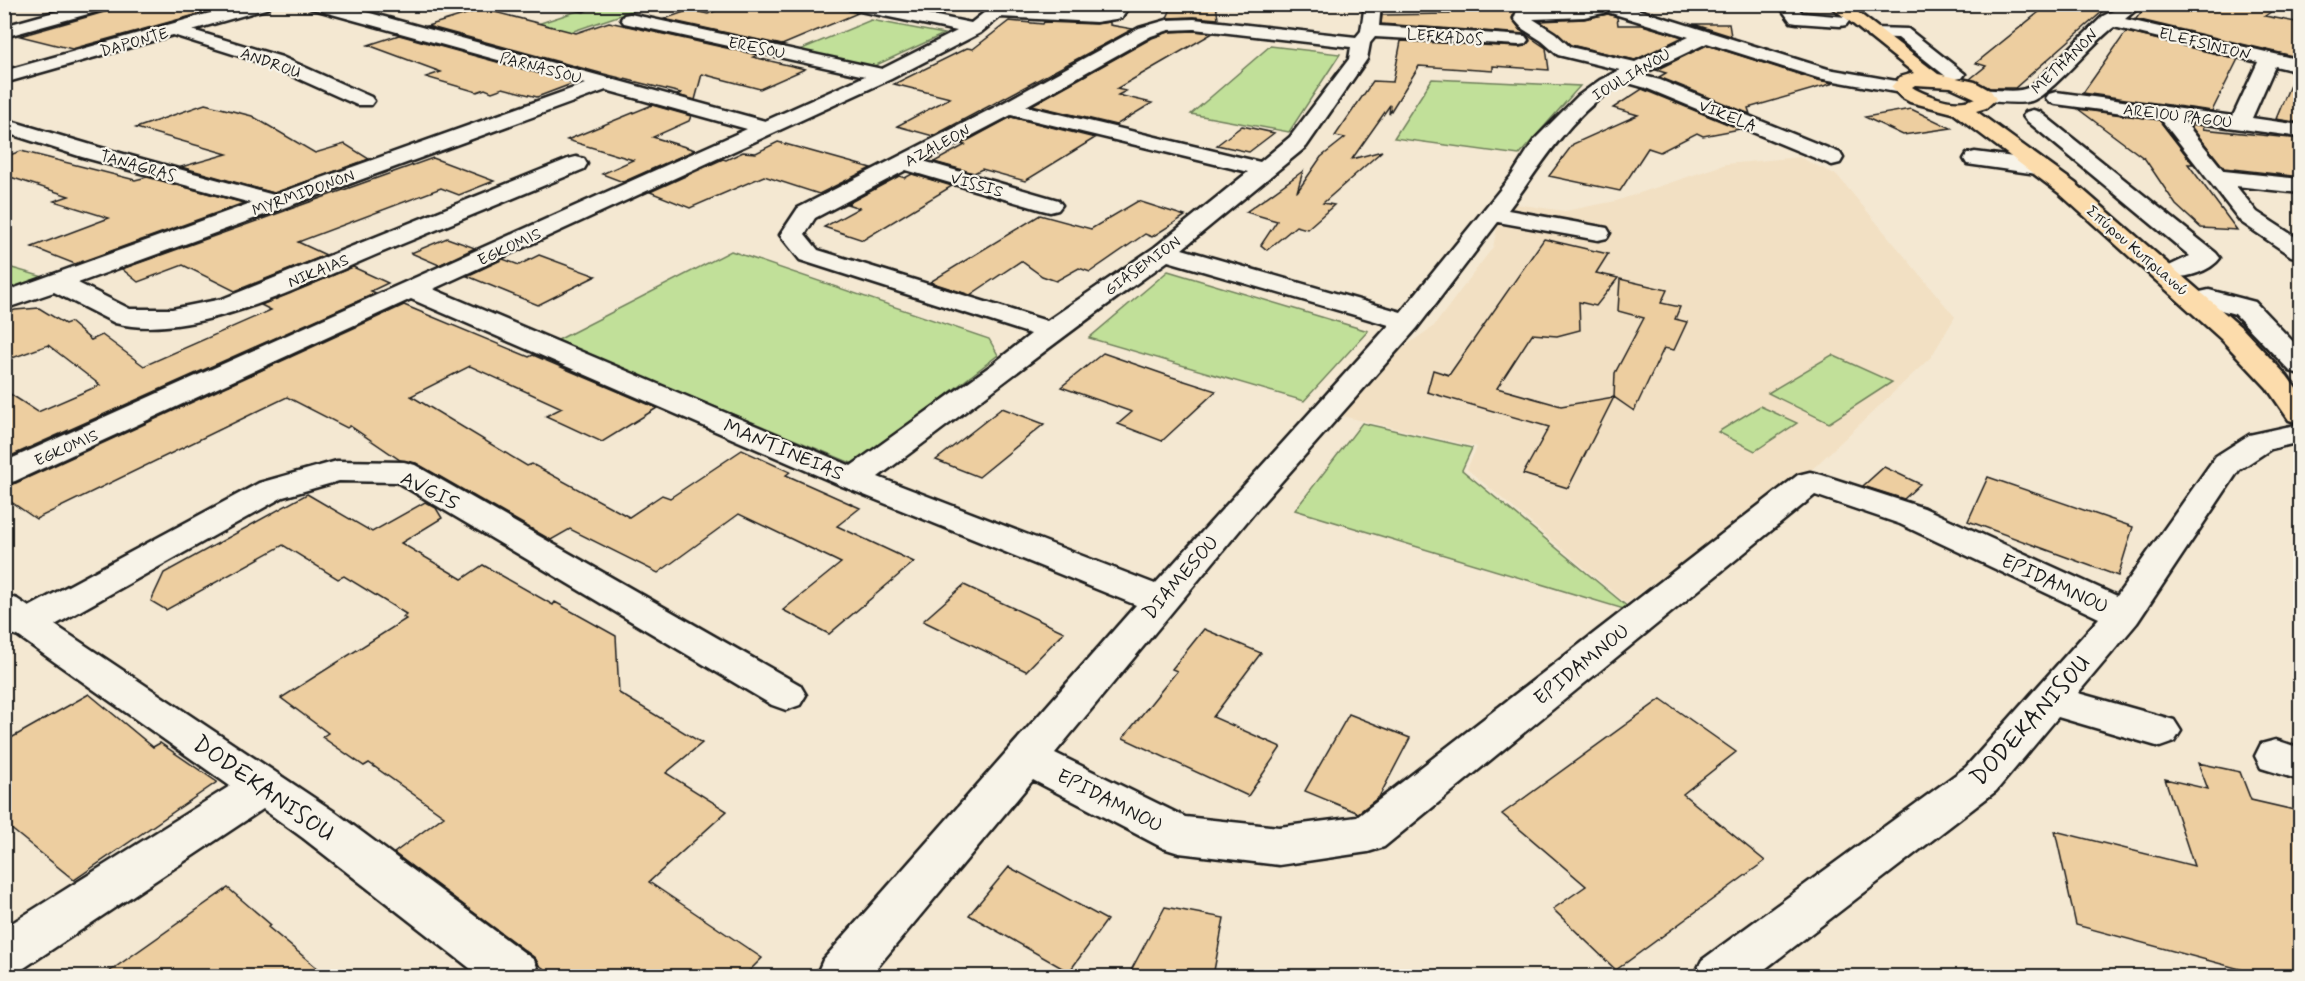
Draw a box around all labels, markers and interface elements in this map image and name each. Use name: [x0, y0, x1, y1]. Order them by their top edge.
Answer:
street label: DAPONTE: [98, 23, 171, 62]
street label: ELEFSINION: [2157, 23, 2253, 66]
street label: LEFKADOS: [1406, 24, 1484, 51]
street label: METHANON: [2027, 25, 2103, 99]
street label: ERESOU: [726, 32, 787, 65]
street label: ANDROU: [237, 43, 304, 84]
street label: IOULIANOU: [1589, 44, 1675, 106]
street label: PARNASSOU: [497, 47, 584, 89]
street label: VIKELA: [1695, 95, 1759, 137]
street label: AREIOU PAGOU: [2122, 99, 2234, 134]
street label: AZALEON: [901, 120, 975, 172]
street label: TANAGRAS: [97, 146, 178, 187]
street label: MYRMIDONON: [249, 165, 358, 222]
street label: VISSIS: [948, 168, 1005, 203]
street label: Σπύρου Κυπριανού: [2081, 201, 2193, 301]
street label: EGKOMIS: [474, 223, 545, 271]
street label: GIASEMION: [1101, 232, 1185, 301]
street label: NIKAIAS: [285, 250, 352, 293]
street label: MANTINEIAS: [719, 413, 848, 488]
street label: EGKOMIS: [31, 425, 102, 472]
street label: AVGIS: [396, 465, 463, 517]
street label: DIAMESOU: [1137, 530, 1225, 626]
street label: EPIDAMNOU: [1996, 548, 2112, 621]
street label: EPIDAMNOU: [1529, 618, 1635, 712]
street label: DODEKANISOU: [1964, 649, 2098, 793]
street label: DODEKANISOU: [186, 729, 340, 850]
street label: EPIDAMNOU: [1052, 763, 1167, 840]

